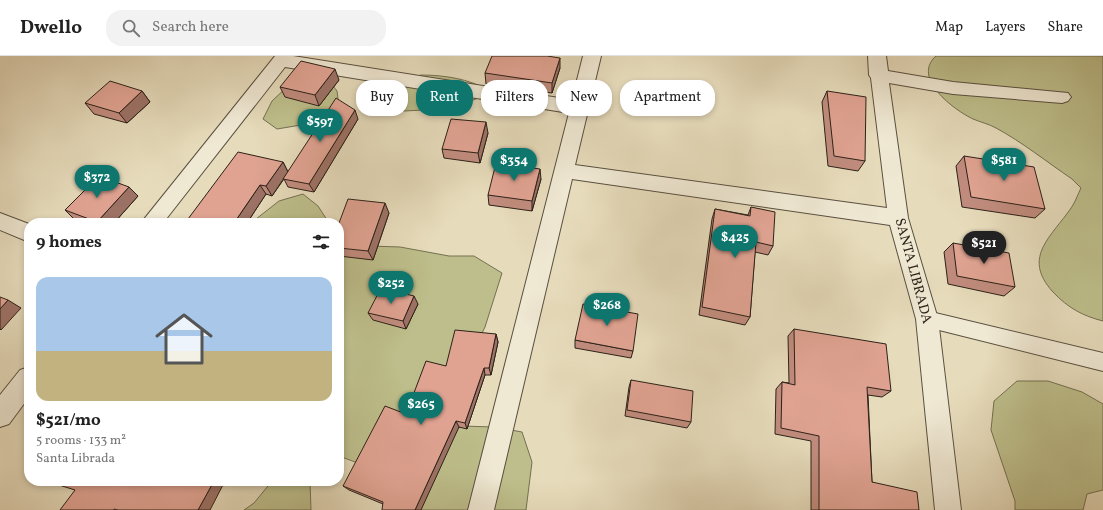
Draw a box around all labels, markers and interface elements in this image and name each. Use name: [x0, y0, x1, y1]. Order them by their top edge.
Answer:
search box: [106, 10, 386, 46]
text: Dwello: [20, 15, 82, 41]
icon: search: [120, 17, 142, 39]
text: Search here: [152, 17, 229, 38]
text: Map: [935, 18, 963, 37]
text: Layers: [985, 18, 1025, 37]
text: Share: [1047, 18, 1083, 37]
chip: Buy: [356, 80, 408, 116]
chip: Rent: [416, 80, 473, 116]
chip: Filters: [481, 80, 548, 116]
chip: New: [556, 80, 612, 116]
chip: Apartment: [620, 80, 715, 116]
pin: $597: [296, 109, 344, 143]
text: $597: [307, 113, 333, 131]
pin: $354: [490, 148, 538, 182]
pin: $581: [980, 148, 1028, 182]
text: $354: [500, 152, 528, 170]
text: $581: [991, 152, 1017, 170]
pin: $372: [73, 165, 121, 199]
text: $372: [84, 169, 110, 187]
street label: SANTA LIBRADA: [890, 216, 936, 326]
pin: $425: [711, 225, 759, 259]
text: $425: [721, 229, 749, 247]
text: 9 homes: [36, 231, 102, 254]
icon: filters: [310, 231, 332, 253]
pin: $521: [960, 231, 1008, 265]
text: $521: [971, 235, 997, 253]
pin: $252: [367, 271, 415, 305]
text: $252: [377, 275, 405, 293]
pin: $268: [583, 293, 631, 327]
text: $268: [593, 297, 621, 315]
icon: home: [148, 303, 220, 375]
pin: $265: [397, 392, 445, 426]
text: $265: [407, 396, 435, 414]
text: $521/mo: [36, 409, 101, 432]
text: 5 rooms · 133 m²: [36, 432, 126, 450]
text: Santa Librada: [36, 450, 115, 468]

